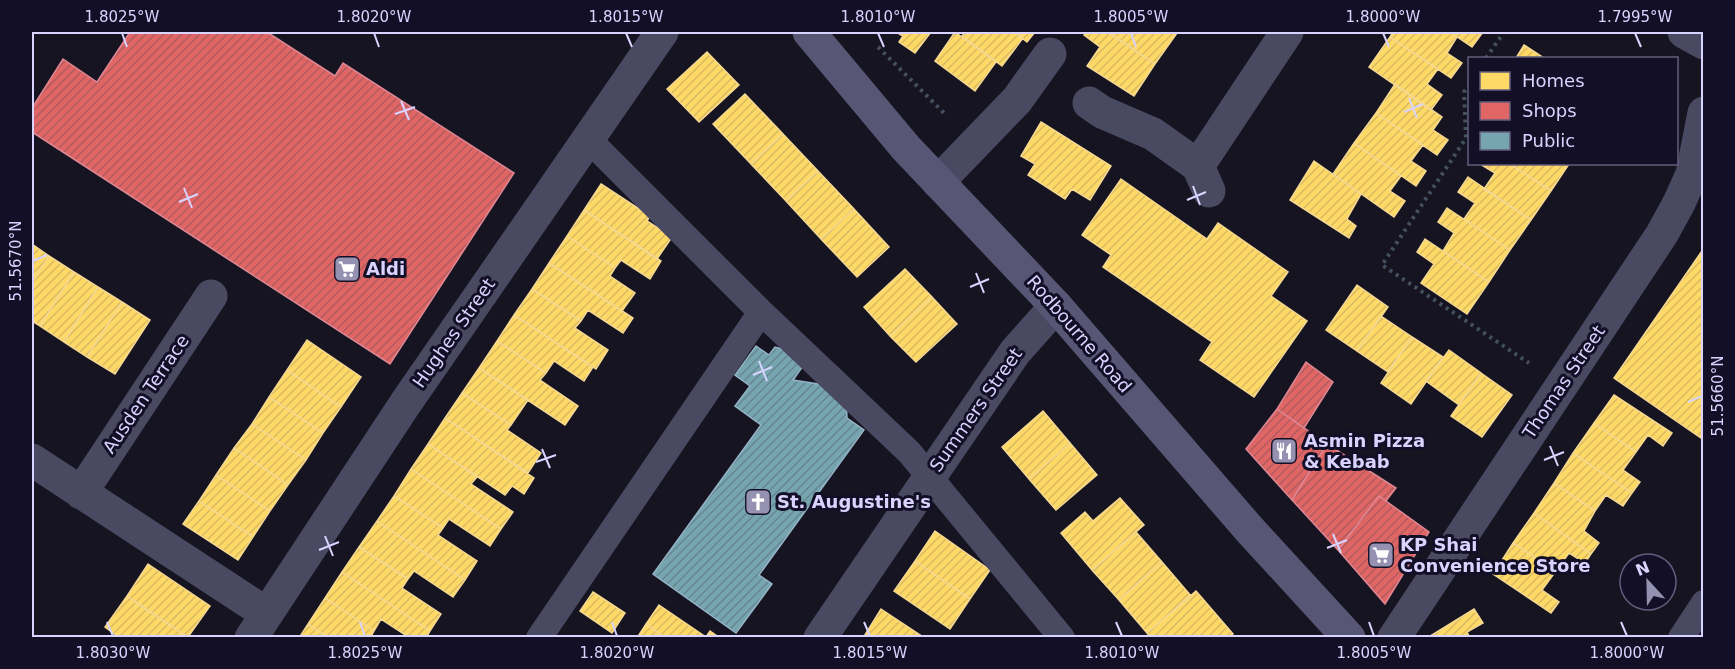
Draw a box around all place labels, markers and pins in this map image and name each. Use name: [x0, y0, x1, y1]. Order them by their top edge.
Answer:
supermarket icon: Aldi: [332, 254, 362, 284]
place label: Aldi: [366, 258, 405, 279]
place label: Asmin Pizza & Kebab: [1304, 430, 1425, 472]
restaurant icon: Asmin Pizza & Kebab: [1269, 436, 1299, 466]
church icon: St. Augustine's: [743, 487, 773, 517]
place label: St. Augustine's: [777, 491, 931, 512]
place label: KP Shai Convenience Store: [1400, 534, 1591, 576]
supermarket icon: KP Shai Convenience Store: [1366, 540, 1396, 570]

